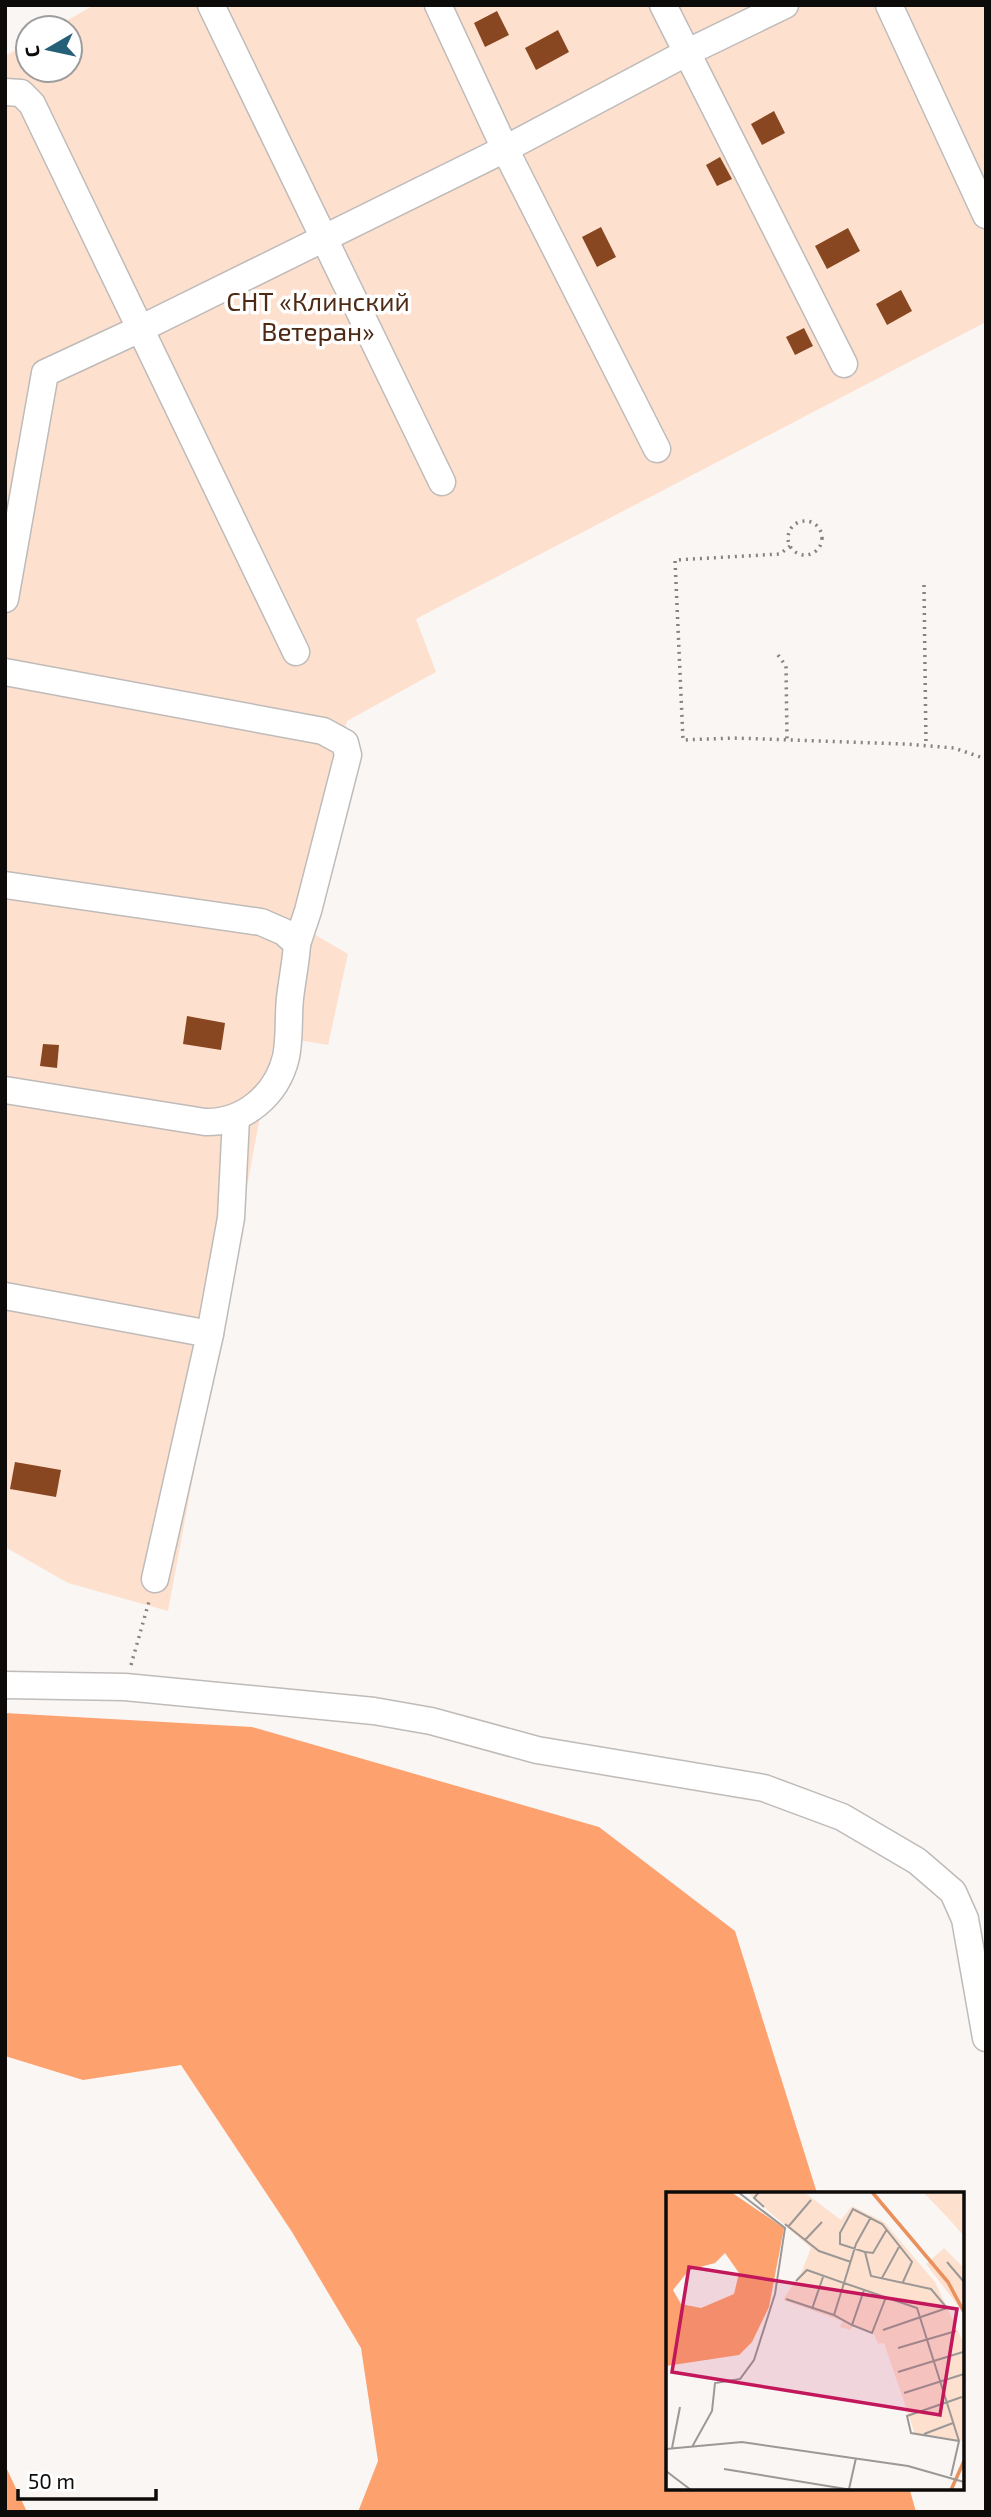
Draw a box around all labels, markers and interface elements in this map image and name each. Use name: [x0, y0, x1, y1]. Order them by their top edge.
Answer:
north arrow: [14, 14, 84, 84]
text: С: [19, 44, 44, 59]
park label: СНТ «Клинский Ветеран»: [226, 285, 410, 346]
inset map: [666, 2192, 963, 2489]
scale bar: [18, 2458, 156, 2502]
text: 50 m: [28, 2468, 75, 2493]

